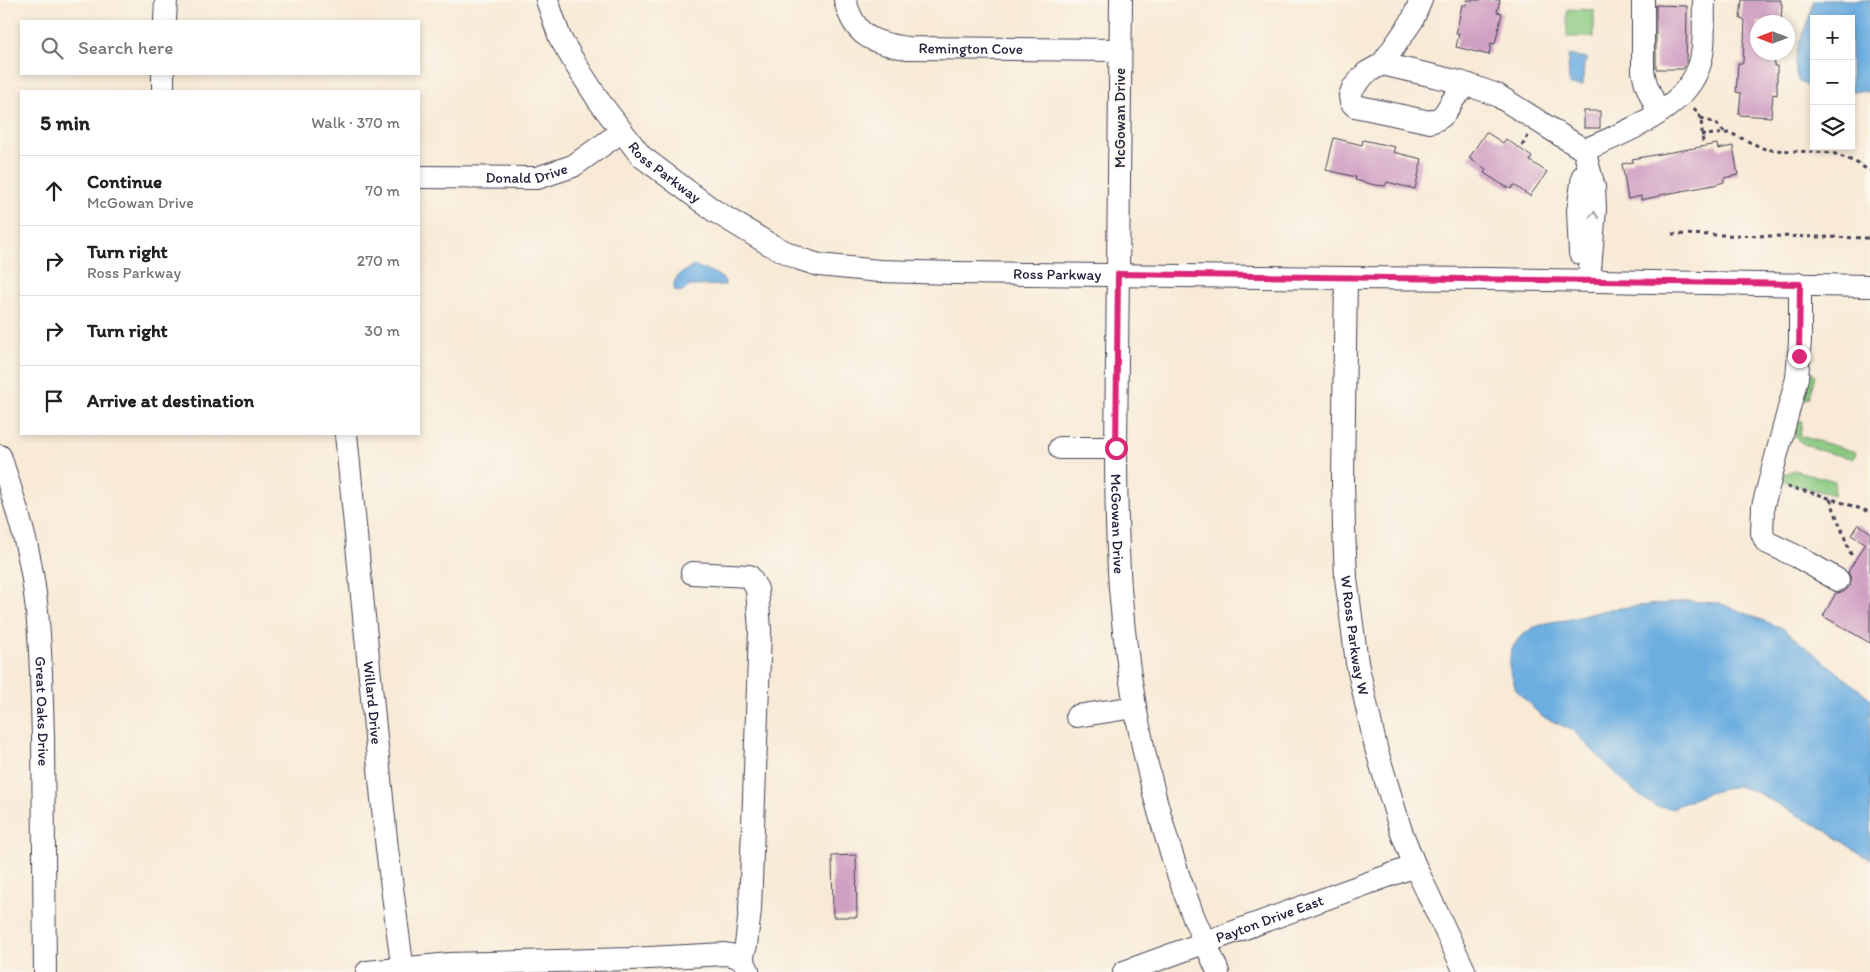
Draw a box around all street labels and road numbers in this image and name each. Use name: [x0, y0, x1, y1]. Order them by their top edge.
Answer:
street label: Remington Cove: [918, 39, 1023, 58]
street label: McGowan Drive: [1111, 68, 1129, 168]
street label: Ross Parkway: [624, 138, 705, 207]
street label: Donald Drive: [485, 159, 570, 187]
street label: Ross Parkway: [1013, 265, 1102, 284]
street label: McGowan Drive: [1107, 474, 1128, 574]
street label: W Ross Parkway W: [1337, 574, 1373, 697]
street label: Great Oaks Drive: [31, 656, 52, 766]
street label: Willard Drive: [359, 660, 386, 745]
street label: Payton Drive East: [1213, 891, 1326, 947]

